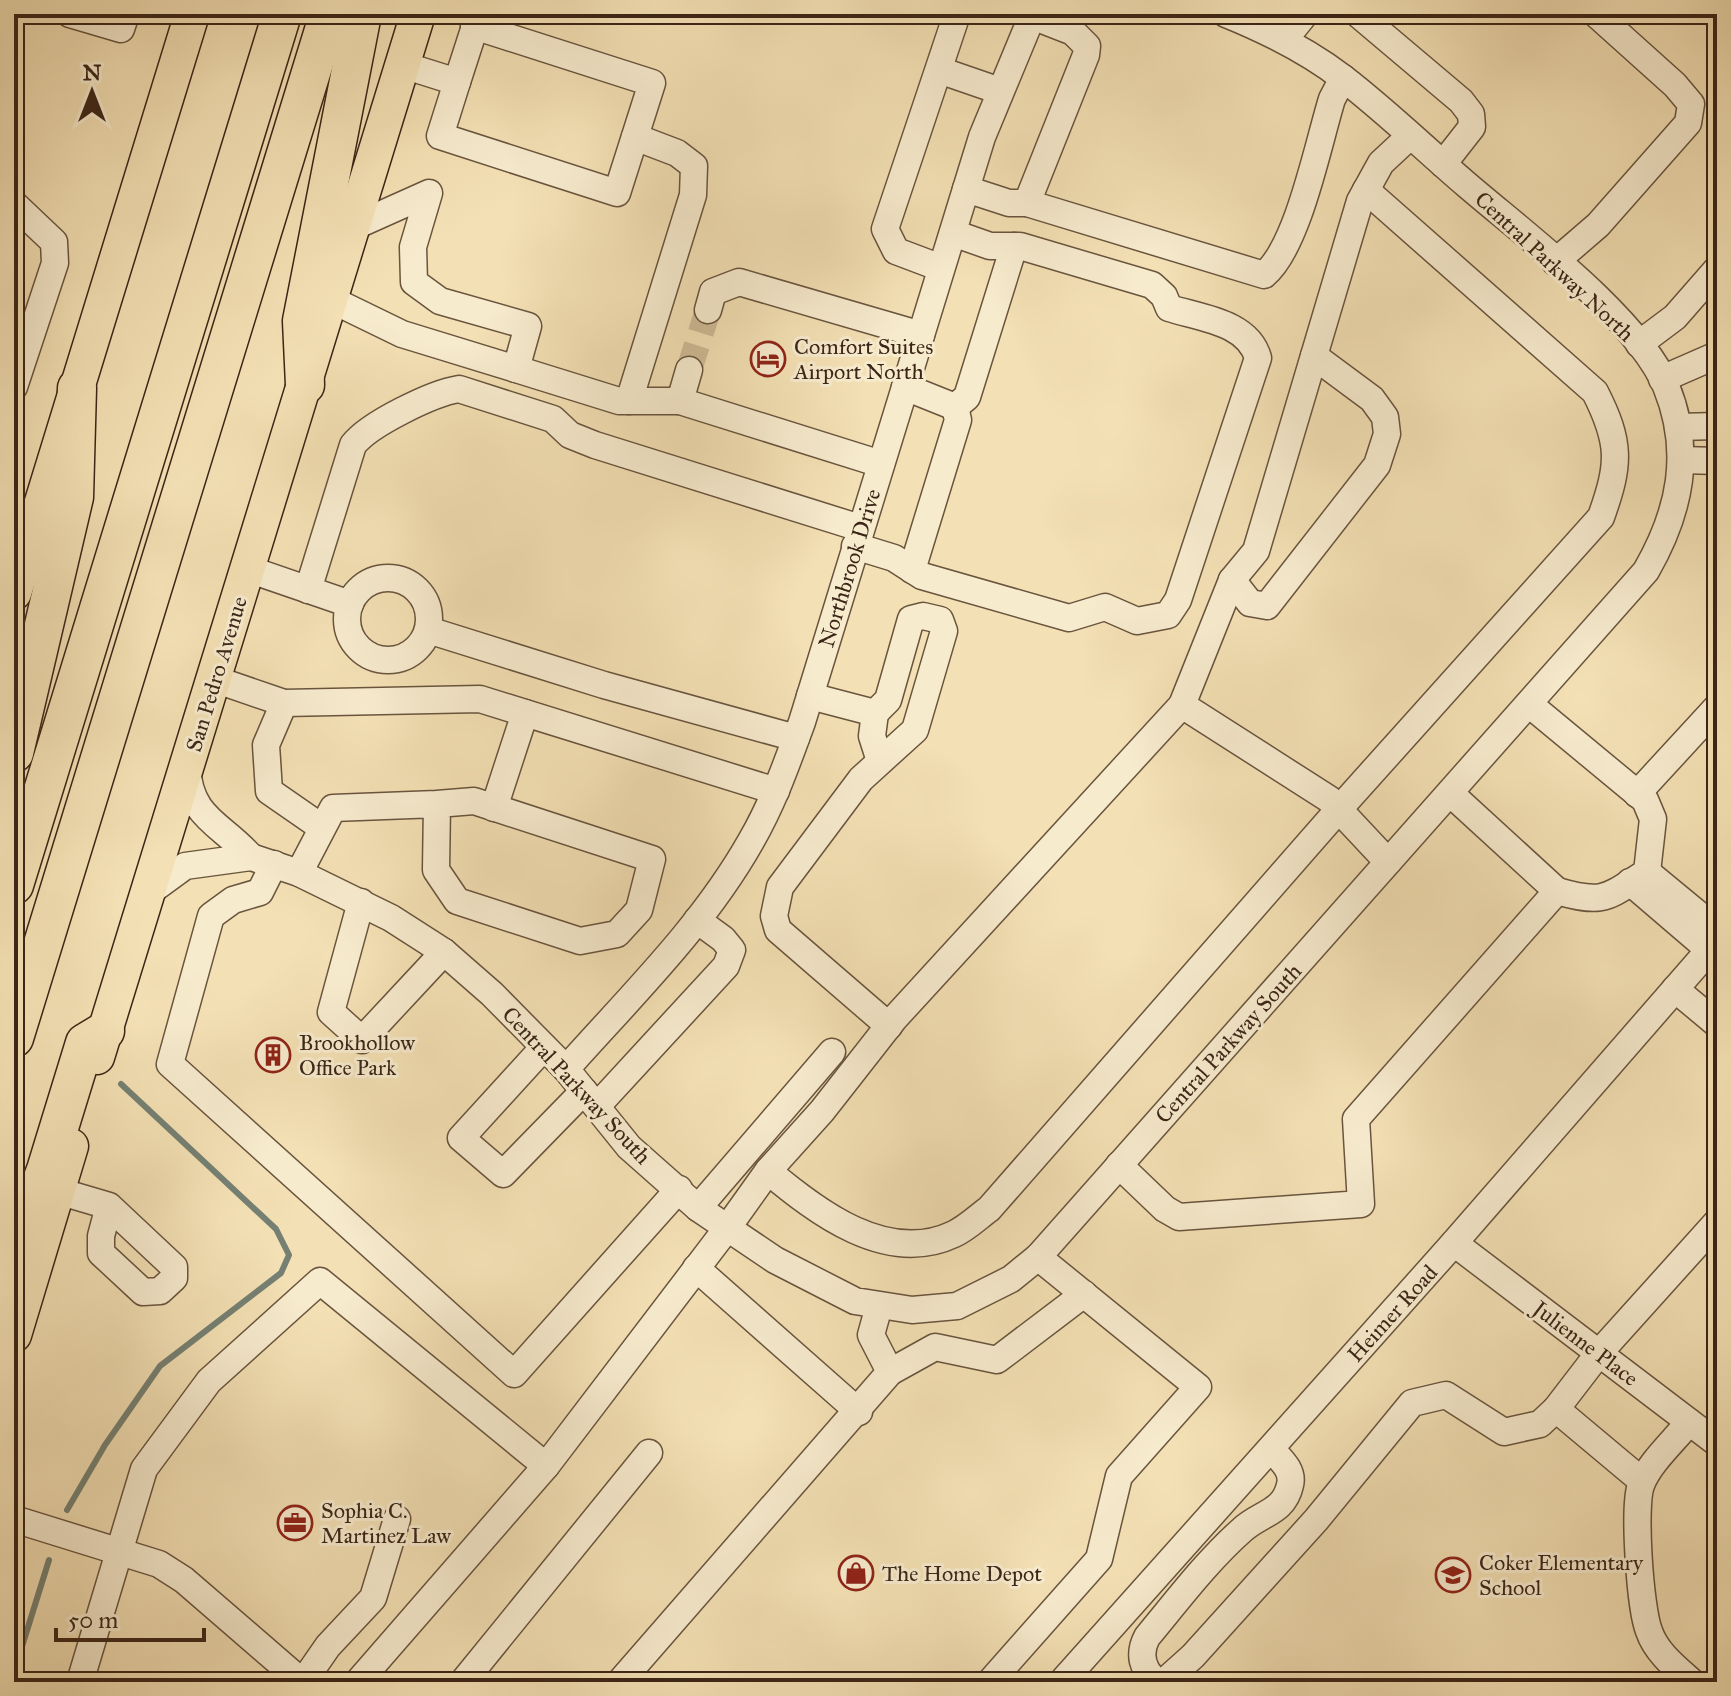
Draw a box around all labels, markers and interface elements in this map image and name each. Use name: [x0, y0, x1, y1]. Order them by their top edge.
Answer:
north arrow: [52, 52, 132, 132]
text: N: [83, 59, 102, 86]
street label: Central Parkway North: [1469, 186, 1640, 347]
place label: Comfort Suites Airport North: [793, 333, 933, 385]
hotel icon: Comfort Suites Airport North: [749, 340, 787, 378]
street label: Northbrook Drive: [813, 485, 886, 651]
street label: San Pedro Avenue: [180, 593, 253, 755]
street label: Central Parkway South: [1149, 958, 1307, 1129]
street label: Central Parkway South: [497, 1001, 657, 1170]
place label: Brookhollow Office Park: [299, 1029, 415, 1081]
building icon: Brookhollow Office Park: [254, 1036, 292, 1074]
street label: Heimer Road: [1342, 1259, 1443, 1367]
street label: Julienne Place: [1526, 1294, 1644, 1392]
place label: Sophia C. Martinez Law: [321, 1497, 451, 1549]
office icon: Sophia C. Martinez Law: [276, 1504, 314, 1542]
place label: Coker Elementary School: [1479, 1549, 1644, 1601]
shop icon: The Home Depot: [837, 1554, 875, 1592]
school or university icon: Coker Elementary School: [1434, 1556, 1472, 1594]
place label: The Home Depot: [882, 1560, 1042, 1587]
scale bar: [56, 1592, 204, 1642]
text: 50 m: [68, 1605, 118, 1635]

